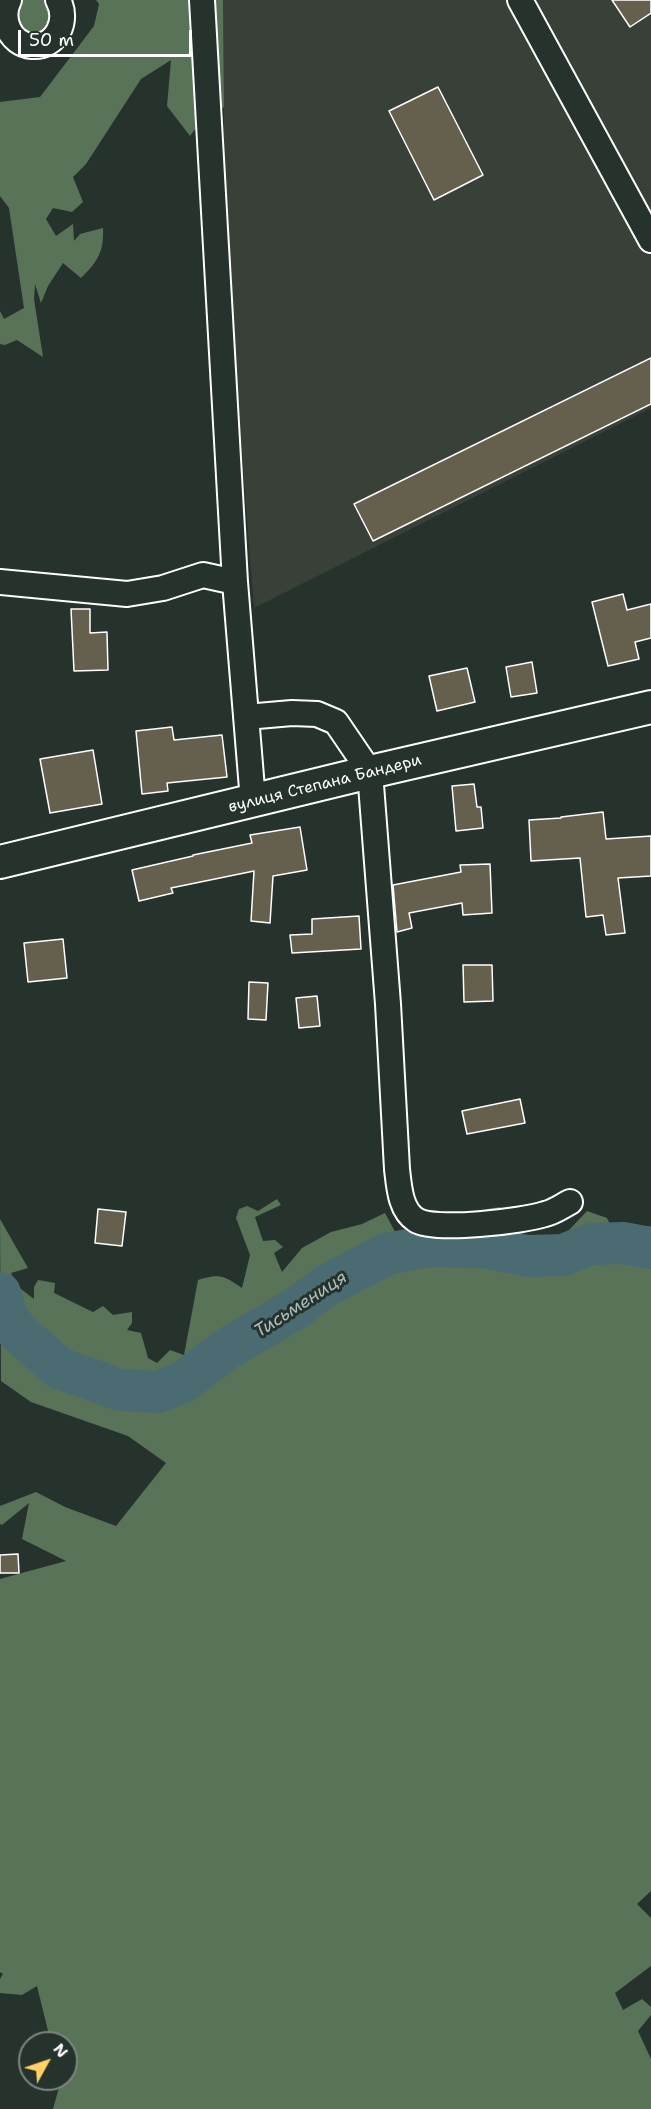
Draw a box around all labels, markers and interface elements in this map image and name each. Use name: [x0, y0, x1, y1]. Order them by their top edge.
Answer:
scale bar: [21, 18, 195, 56]
text: 50 m: [29, 28, 74, 52]
street label: вулиця Степана Бандери: [226, 751, 424, 817]
water label: Тисьмениця: [251, 1267, 351, 1343]
north arrow: [18, 2031, 78, 2091]
text: N: [49, 2039, 73, 2062]

